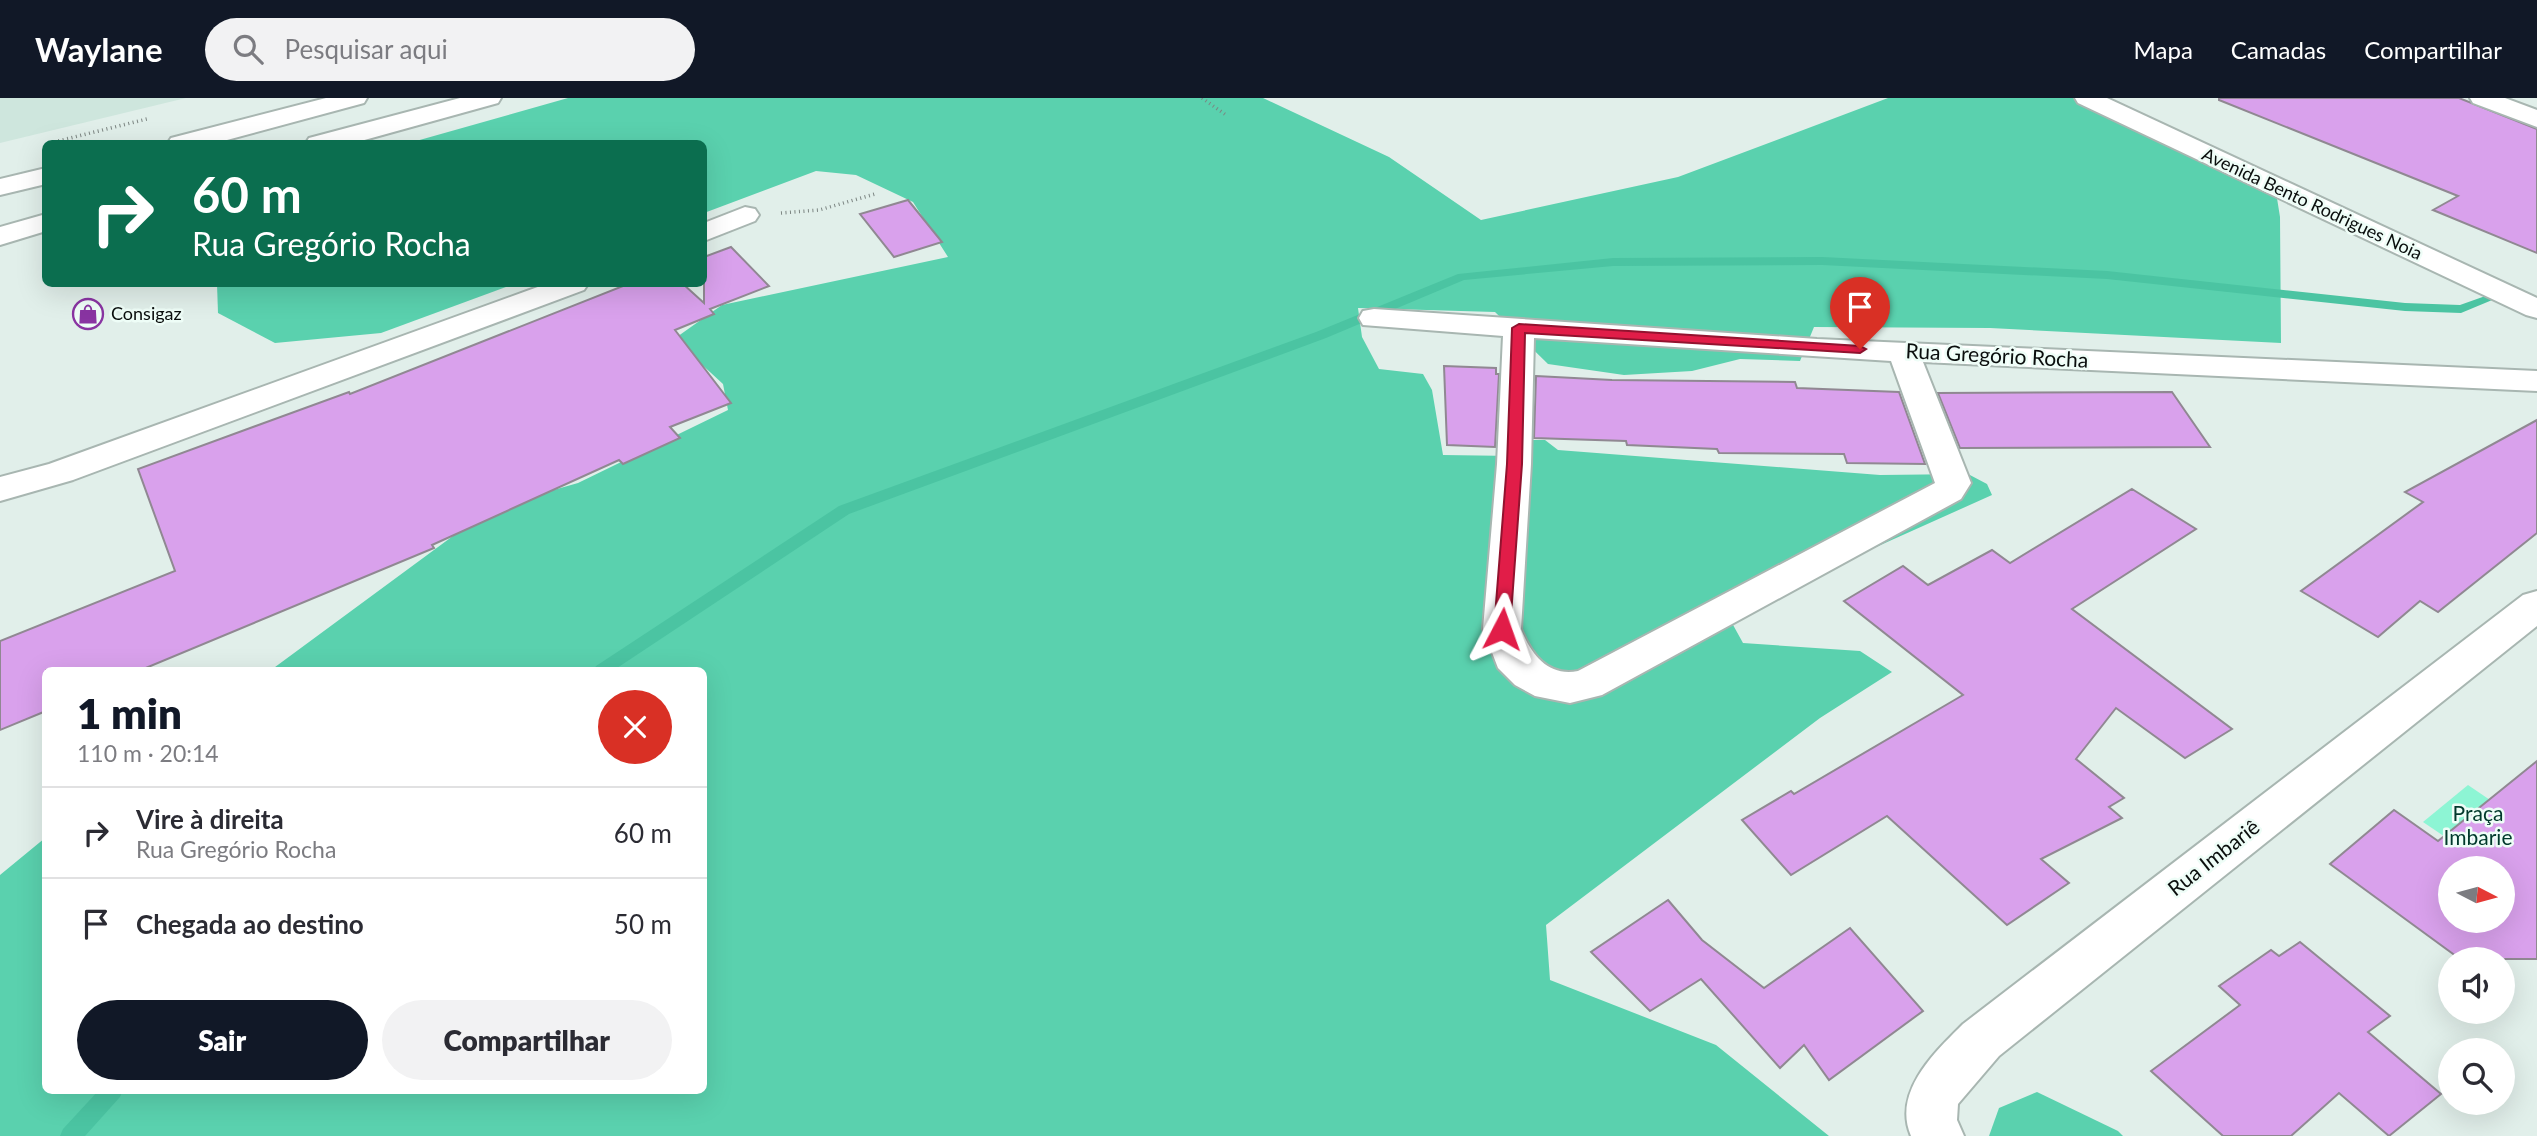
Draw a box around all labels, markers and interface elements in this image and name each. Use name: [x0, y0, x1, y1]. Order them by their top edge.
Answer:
search box: [205, 18, 695, 81]
text: Waylane: [35, 29, 163, 69]
icon: search: [229, 30, 267, 68]
text: Pesquisar aqui: [285, 33, 448, 65]
text: Mapa: [2134, 35, 2193, 64]
text: Camadas: [2231, 35, 2326, 64]
text: Compartilhar: [2364, 35, 2502, 64]
street label: Avenida Bento Rodrigues Noia: [2199, 142, 2426, 264]
text: 60 m: [192, 165, 302, 223]
icon: right: [77, 168, 168, 259]
text: Rua Gregório Rocha: [192, 224, 471, 263]
pin: [1830, 277, 1890, 349]
icon: arrive: [1841, 288, 1879, 326]
shop icon: Consigaz: [71, 297, 105, 331]
place label: Consigaz: [111, 302, 182, 324]
street label: Rua Gregório Rocha: [1905, 337, 2089, 372]
position arrow: [1465, 592, 1539, 666]
text: 1 min: [77, 688, 182, 738]
button: close: [598, 690, 672, 764]
text: 110 m · 20:14: [77, 739, 219, 767]
park label: Praça Imbarie: [2444, 800, 2512, 849]
text: Vire à direita: [136, 803, 284, 835]
street label: Rua Imbariê: [2162, 813, 2264, 900]
icon: right: [77, 814, 115, 852]
text: 60 m: [614, 817, 672, 849]
text: Rua Gregório Rocha: [136, 835, 336, 863]
north arrow: [2438, 856, 2515, 933]
map controls: [2438, 856, 2515, 1115]
icon: arrive: [77, 905, 115, 943]
text: Chegada ao destino: [136, 908, 364, 940]
text: 50 m: [614, 908, 672, 940]
button: sound: [2438, 947, 2515, 1024]
button: Sair: [77, 1000, 368, 1080]
button: Compartilhar: [382, 1000, 672, 1080]
button: search: [2438, 1038, 2515, 1115]

